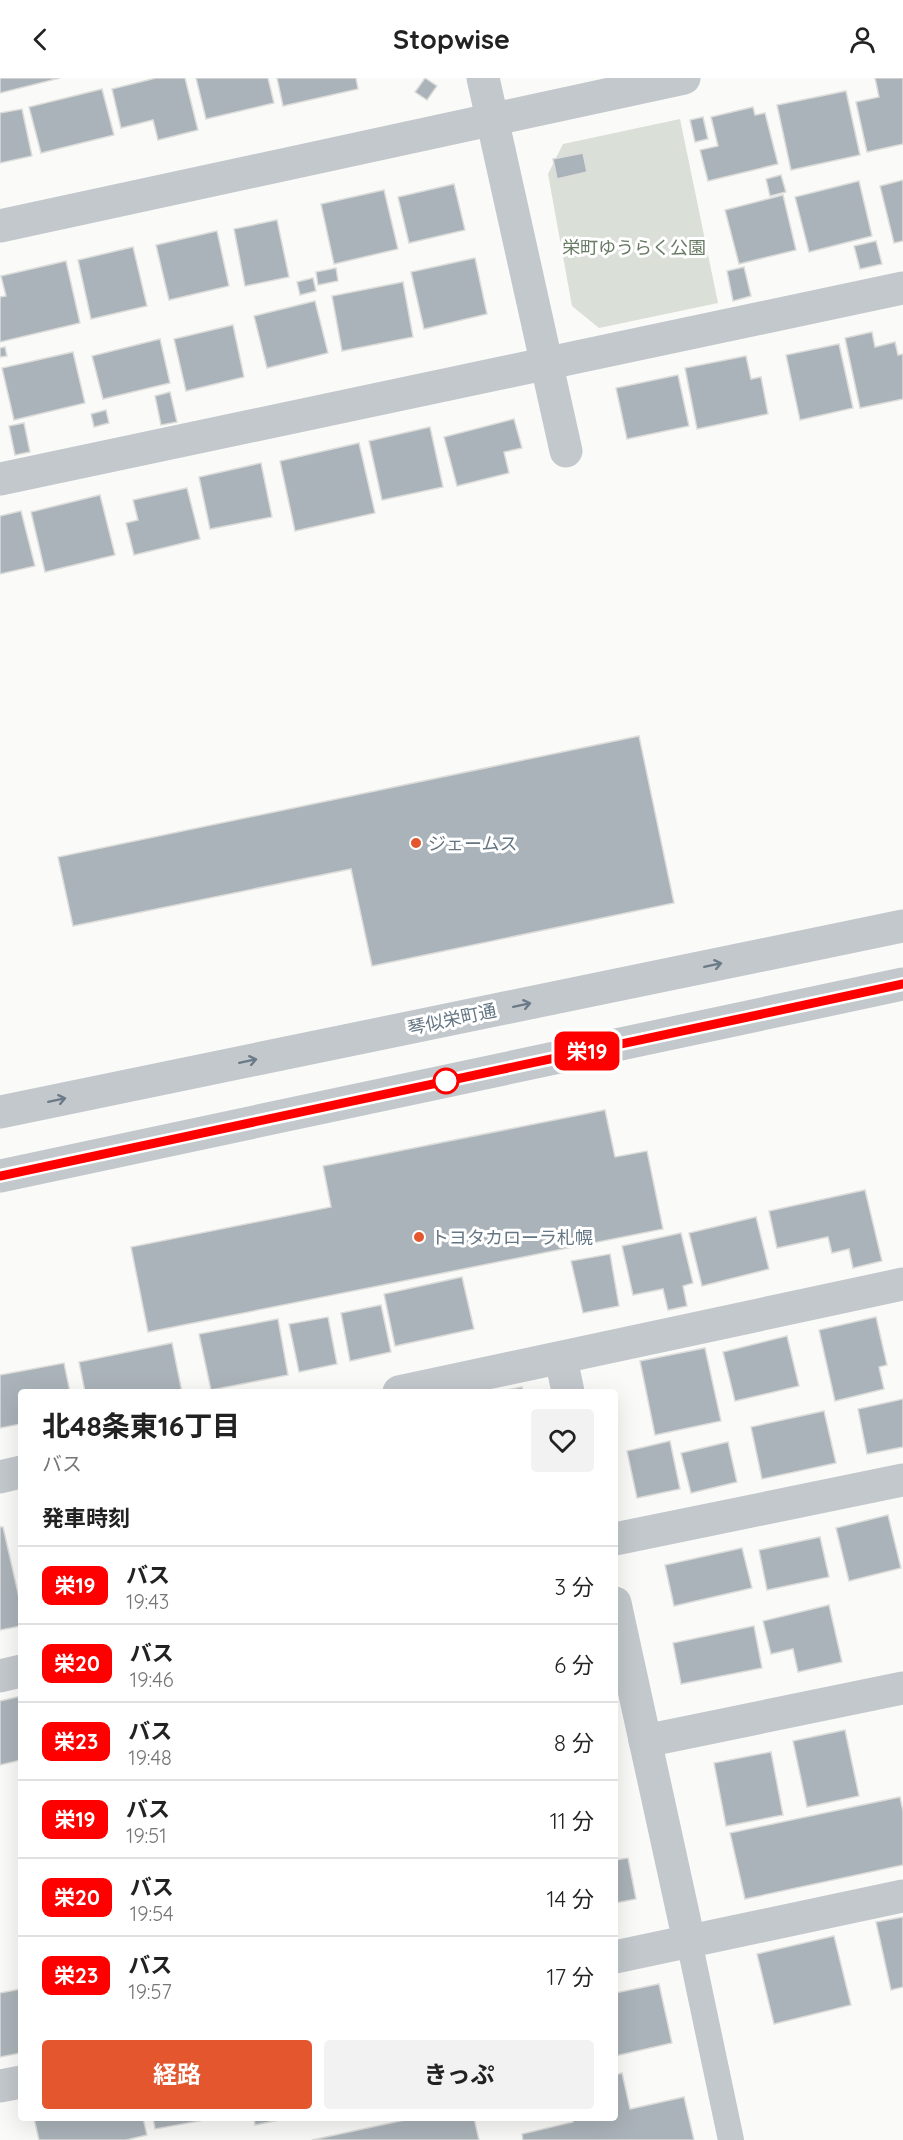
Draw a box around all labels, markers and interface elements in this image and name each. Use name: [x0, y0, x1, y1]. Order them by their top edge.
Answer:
text: Stopwise: [393, 22, 510, 56]
icon: back: [24, 23, 57, 56]
icon: person: [846, 23, 879, 56]
park label: 栄町ゆうらく公園: [562, 236, 706, 259]
place label: ジェームス: [428, 832, 517, 855]
marker: ジェームス: [409, 836, 423, 850]
one-way arrow: [702, 959, 722, 970]
street label: 琴似栄町通: [406, 998, 498, 1040]
one-way arrow: [512, 998, 531, 1010]
line badge: 栄19: [552, 1032, 622, 1070]
text: 栄19: [566, 1038, 608, 1064]
one-way arrow: [238, 1055, 258, 1066]
unlabelled marker: [433, 1068, 459, 1094]
one-way arrow: [47, 1094, 67, 1105]
place label: トヨタカローラ札幌: [431, 1226, 593, 1249]
marker: トヨタカローラ札幌: [412, 1230, 426, 1244]
text: 北48条東16丁目: [42, 1408, 240, 1443]
button: heart: [531, 1409, 594, 1472]
text: バス: [42, 1451, 82, 1476]
text: 発車時刻: [42, 1504, 130, 1532]
text: バス: [126, 1561, 170, 1589]
text: 栄19: [54, 1572, 96, 1598]
text: 3 分: [554, 1573, 594, 1601]
text: 19:43: [126, 1589, 169, 1614]
text: バス: [130, 1639, 174, 1667]
text: 栄20: [54, 1650, 100, 1676]
text: 6 分: [554, 1651, 594, 1679]
text: 19:46: [130, 1667, 173, 1692]
text: バス: [128, 1717, 172, 1745]
text: 栄23: [54, 1728, 98, 1754]
text: 8 分: [554, 1729, 594, 1757]
text: 19:48: [128, 1745, 172, 1770]
text: バス: [126, 1795, 170, 1823]
text: 栄19: [54, 1806, 96, 1832]
text: 11 分: [550, 1807, 594, 1835]
text: 19:51: [126, 1823, 167, 1848]
text: バス: [130, 1873, 174, 1901]
text: 栄20: [54, 1884, 100, 1910]
text: 14 分: [547, 1885, 594, 1913]
text: 19:54: [130, 1901, 174, 1926]
text: バス: [128, 1951, 172, 1979]
text: 栄23: [54, 1962, 98, 1988]
text: 17 分: [547, 1963, 594, 1991]
text: 19:57: [128, 1979, 172, 2004]
button: 経路: [42, 2040, 312, 2109]
button: きっぷ: [324, 2040, 594, 2109]

